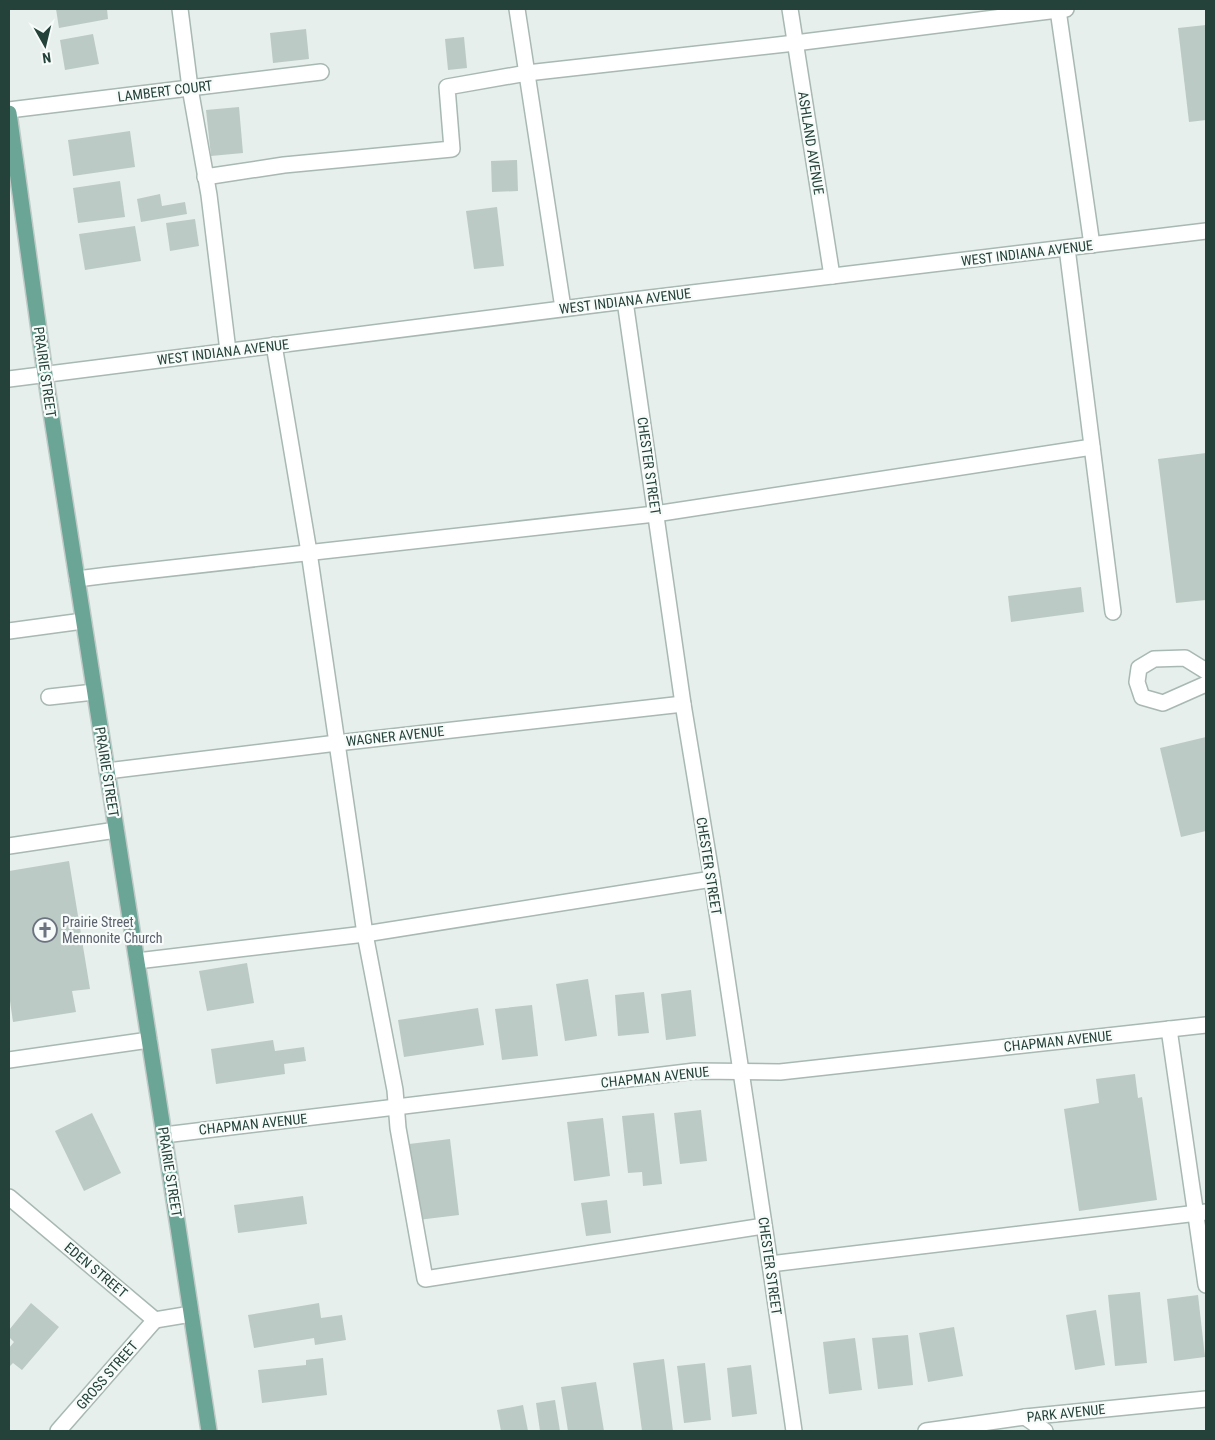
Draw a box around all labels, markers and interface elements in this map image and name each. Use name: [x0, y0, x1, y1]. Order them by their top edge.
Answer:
north arrow: [20, 20, 70, 70]
text: N: [41, 49, 52, 66]
street label: LAMBERT COURT: [117, 77, 213, 105]
street label: ASHLAND AVENUE: [795, 90, 827, 196]
street label: WEST INDIANA AVENUE: [960, 237, 1094, 269]
street label: WEST INDIANA AVENUE: [558, 285, 692, 317]
street label: PRAIRIE STREET: [31, 326, 59, 418]
street label: WEST INDIANA AVENUE: [156, 336, 290, 368]
street label: CHESTER STREET: [634, 416, 664, 516]
street label: WAGNER AVENUE: [345, 723, 445, 749]
street label: PRAIRIE STREET: [92, 726, 122, 818]
street label: CHESTER STREET: [693, 816, 725, 916]
place label: Prairie Street Mennonite Church: [62, 914, 162, 946]
church icon: Prairie Street Mennonite Church: [32, 917, 58, 943]
street label: CHAPMAN AVENUE: [1003, 1027, 1113, 1055]
street label: CHAPMAN AVENUE: [600, 1063, 710, 1091]
street label: CHAPMAN AVENUE: [198, 1110, 308, 1138]
street label: PRAIRIE STREET: [155, 1126, 185, 1218]
street label: CHESTER STREET: [755, 1216, 785, 1316]
street label: EDEN STREET: [61, 1239, 131, 1301]
street label: GROSS STREET: [73, 1338, 141, 1412]
street label: PARK AVENUE: [1026, 1401, 1106, 1425]

